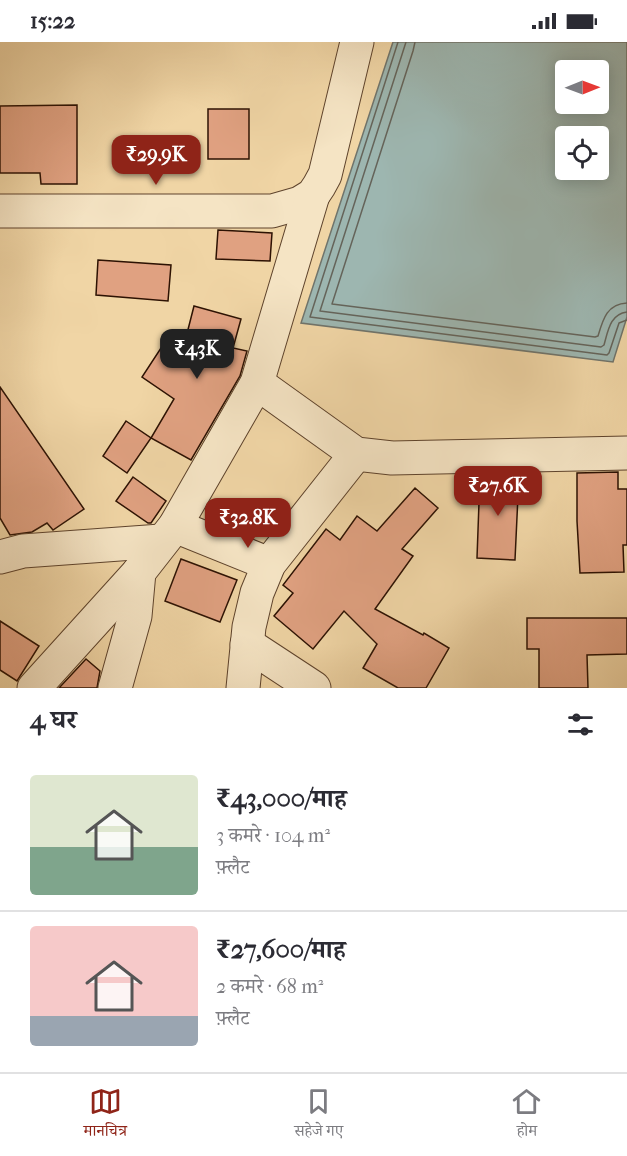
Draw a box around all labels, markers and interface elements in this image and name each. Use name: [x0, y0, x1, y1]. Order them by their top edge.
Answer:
text: 15:22: [30, 8, 75, 34]
north arrow: [555, 60, 609, 114]
map controls: [555, 60, 609, 180]
button: locate: [555, 126, 609, 180]
pin: ₹29.9K: [107, 135, 205, 186]
text: ₹29.9K: [126, 143, 186, 166]
pin: ₹43K: [161, 329, 233, 380]
text: ₹43K: [174, 337, 220, 360]
pin: ₹27.6K: [449, 466, 547, 517]
text: ₹27.6K: [468, 474, 528, 497]
pin: ₹32.8K: [199, 498, 297, 549]
text: ₹32.8K: [219, 506, 277, 529]
text: 4 घर: [30, 704, 77, 735]
icon: filters: [564, 708, 597, 741]
text: ₹43,000/माह: [216, 783, 347, 814]
icon: home: [78, 799, 150, 871]
text: 3 कमरे · 104 m²: [216, 824, 330, 847]
text: फ़्लैट: [216, 856, 249, 879]
text: ₹27,600/माह: [216, 934, 346, 965]
icon: home: [78, 950, 150, 1022]
text: 2 कमरे · 68 m²: [216, 975, 323, 998]
text: फ़्लैट: [216, 1007, 249, 1030]
tab: मानचित्र: [84, 1085, 127, 1146]
tab: सहेजे गए: [294, 1085, 343, 1146]
tab: होम: [510, 1085, 543, 1146]

